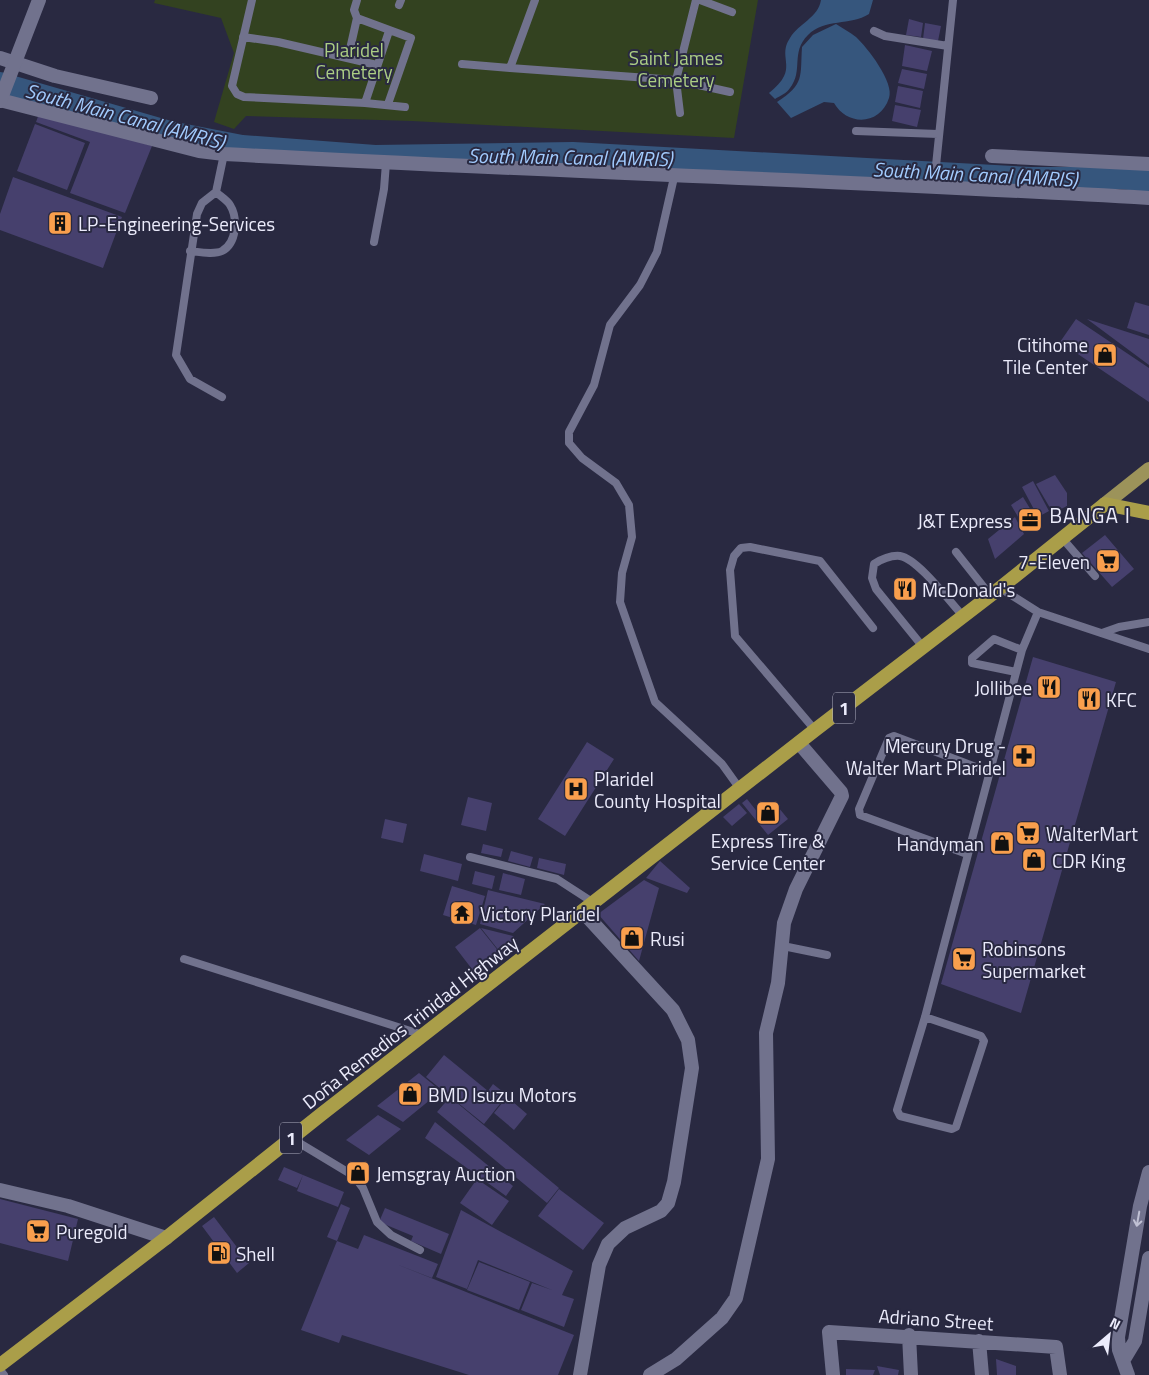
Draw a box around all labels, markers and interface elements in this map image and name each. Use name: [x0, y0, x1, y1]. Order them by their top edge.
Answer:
park label: Plaridel Cemetery: [315, 35, 393, 86]
park label: Saint James Cemetery: [629, 43, 723, 94]
water label: South Main Canal (AMRIS): [22, 75, 229, 158]
water label: South Main Canal (AMRIS): [468, 140, 674, 174]
water label: South Main Canal (AMRIS): [872, 153, 1079, 195]
place label: LP-Engineering-Services: [78, 209, 275, 238]
building icon: LP-Engineering-Services: [47, 210, 73, 236]
place label: Citihome Tile Center: [1003, 330, 1088, 381]
shop icon: Citihome Tile Center: [1092, 342, 1118, 368]
district label: BANGA I: [1049, 499, 1131, 531]
place label: J&T Express: [917, 506, 1012, 535]
office icon: J&T Express: [1017, 507, 1043, 533]
place label: 7-Eleven: [1018, 547, 1090, 576]
supermarket icon: 7-Eleven: [1095, 548, 1121, 574]
place label: McDonald's: [922, 575, 1015, 604]
restaurant icon: McDonald's: [892, 576, 918, 602]
place label: Jollibee: [974, 673, 1032, 702]
restaurant icon: Jollibee: [1036, 674, 1062, 700]
place label: KFC: [1106, 685, 1137, 714]
restaurant icon: KFC: [1076, 686, 1102, 712]
road number: 1: [833, 692, 855, 724]
place label: Mercury Drug - Walter Mart Plaridel: [846, 731, 1006, 782]
pharmacy icon: Mercury Drug - Walter Mart Plaridel: [1011, 743, 1037, 769]
place label: Plaridel County Hospital: [594, 764, 721, 815]
hospital icon: Plaridel County Hospital: [563, 776, 589, 802]
shop icon: Express Tire & Service Center: [755, 800, 781, 826]
place label: WalterMart: [1046, 819, 1138, 848]
supermarket icon: WalterMart: [1015, 820, 1041, 846]
place label: Express Tire & Service Center: [711, 826, 826, 877]
place label: Handyman: [897, 829, 984, 858]
shop icon: Handyman: [989, 830, 1015, 856]
place label: CDR King: [1052, 846, 1126, 875]
shop icon: CDR King: [1021, 847, 1047, 873]
place label: Victory Plaridel: [480, 899, 600, 928]
temple icon: Victory Plaridel: [449, 900, 475, 926]
place label: Rusi: [650, 924, 685, 953]
shop icon: Rusi: [619, 925, 645, 951]
street label: Doña Remedios Trinidad Highway: [296, 928, 524, 1116]
place label: Robinsons Supermarket: [982, 934, 1086, 985]
supermarket icon: Robinsons Supermarket: [951, 946, 977, 972]
place label: BMD Isuzu Motors: [428, 1080, 577, 1109]
shop icon: BMD Isuzu Motors: [397, 1081, 423, 1107]
road number: 1: [280, 1122, 302, 1154]
place label: Jemsgray Auction: [376, 1159, 516, 1188]
shop icon: Jemsgray Auction: [345, 1160, 371, 1186]
one-way arrow: [1132, 1211, 1142, 1227]
place label: Puregold: [56, 1217, 128, 1246]
supermarket icon: Puregold: [25, 1218, 51, 1244]
place label: Shell: [236, 1239, 275, 1268]
fuel station icon: Shell: [206, 1240, 232, 1266]
street label: Adriano Street: [878, 1301, 995, 1337]
north arrow: [1084, 1310, 1134, 1360]
text: N: [1106, 1312, 1125, 1335]

